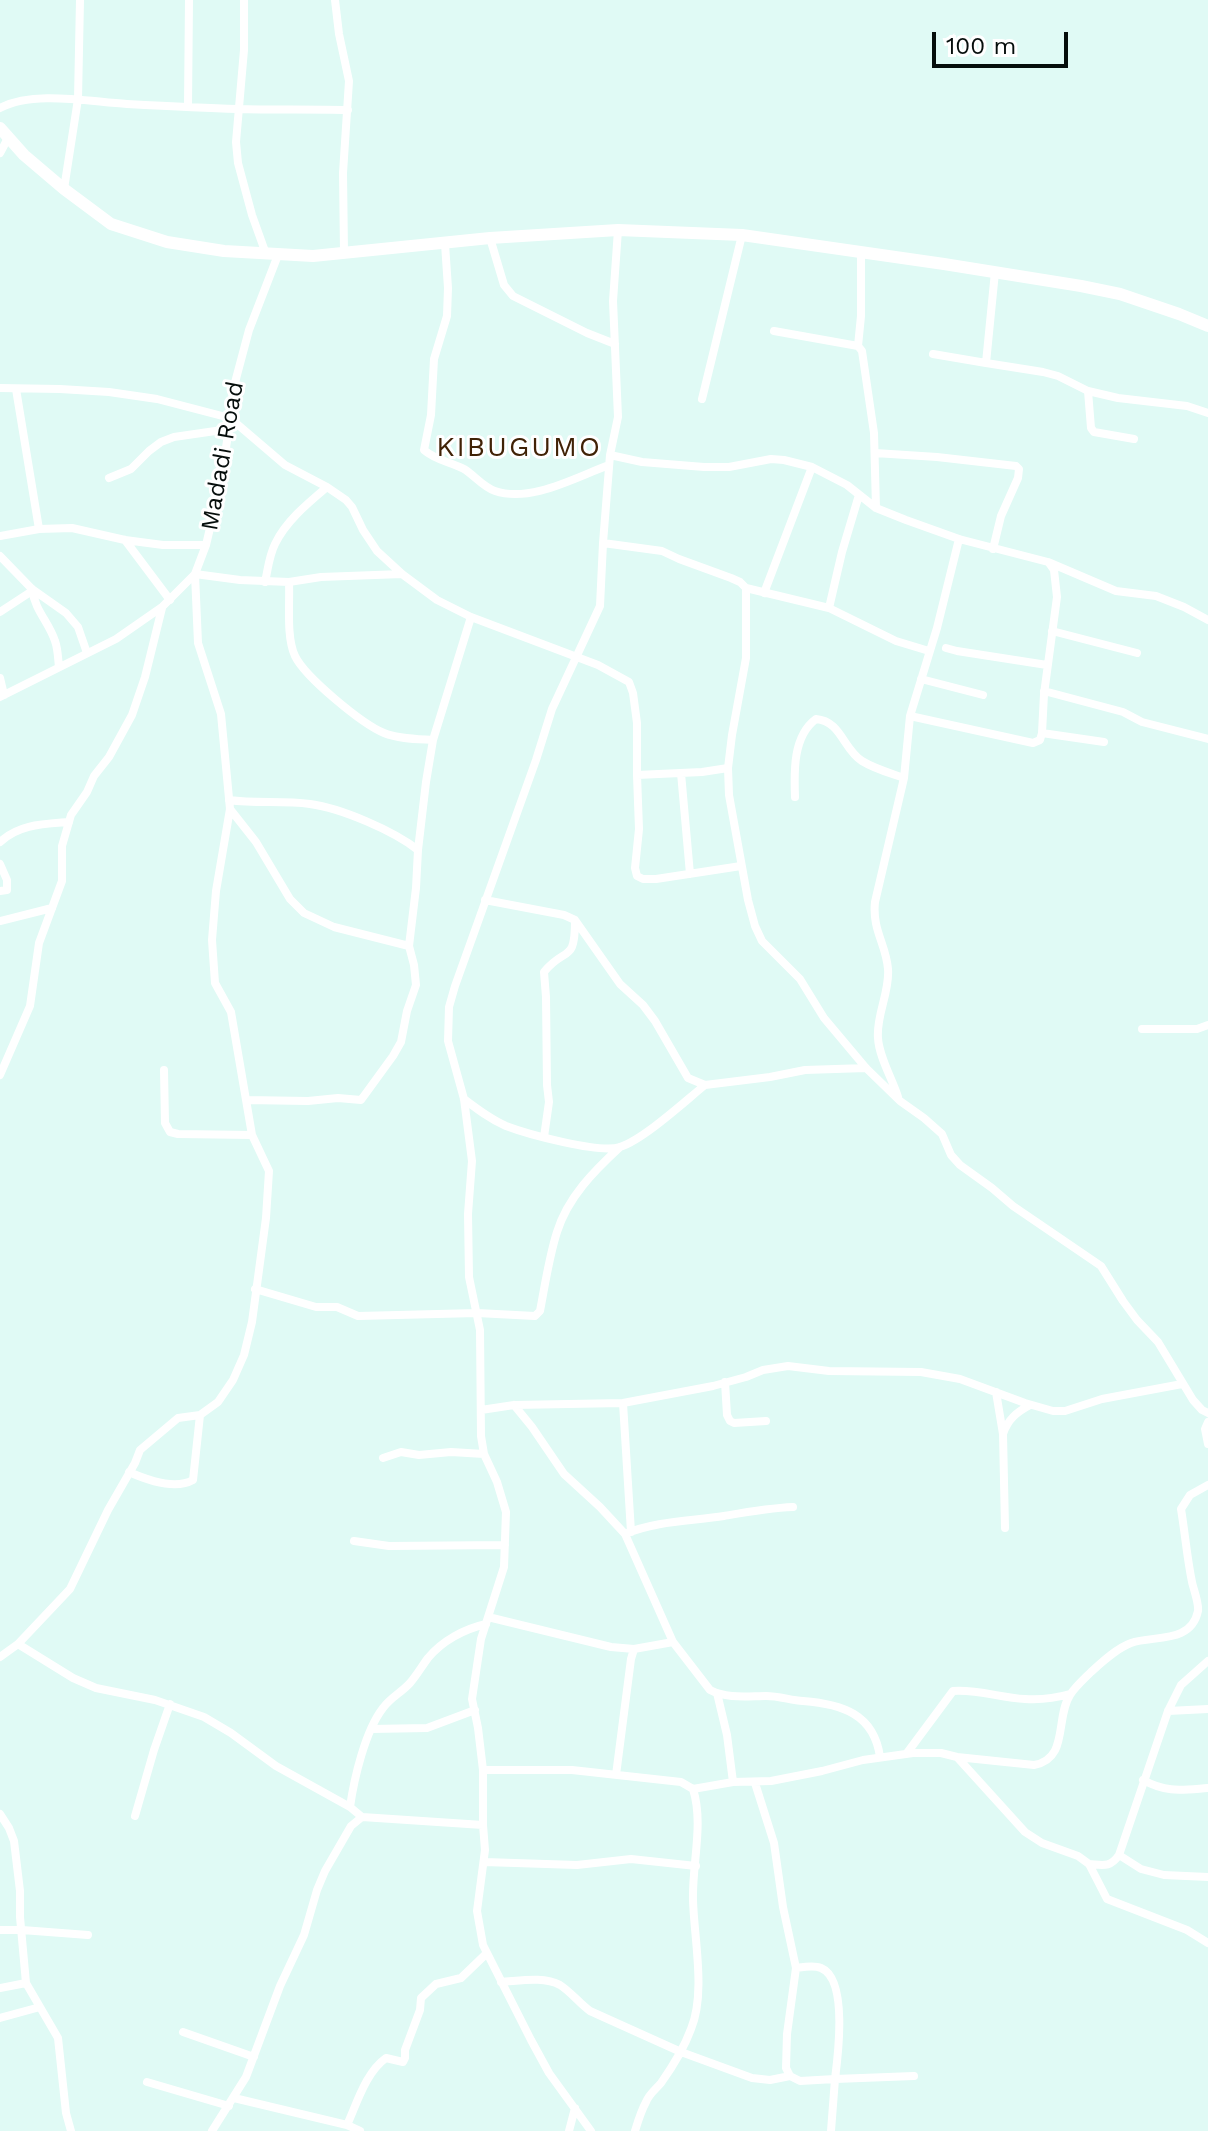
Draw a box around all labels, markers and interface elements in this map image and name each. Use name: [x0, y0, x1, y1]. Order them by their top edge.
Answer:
scale bar: [936, 16, 1072, 66]
text: 100 m: [946, 32, 1016, 60]
street label: Madadi Road: [196, 379, 250, 533]
district label: KIBUGUMO: [436, 431, 602, 465]

